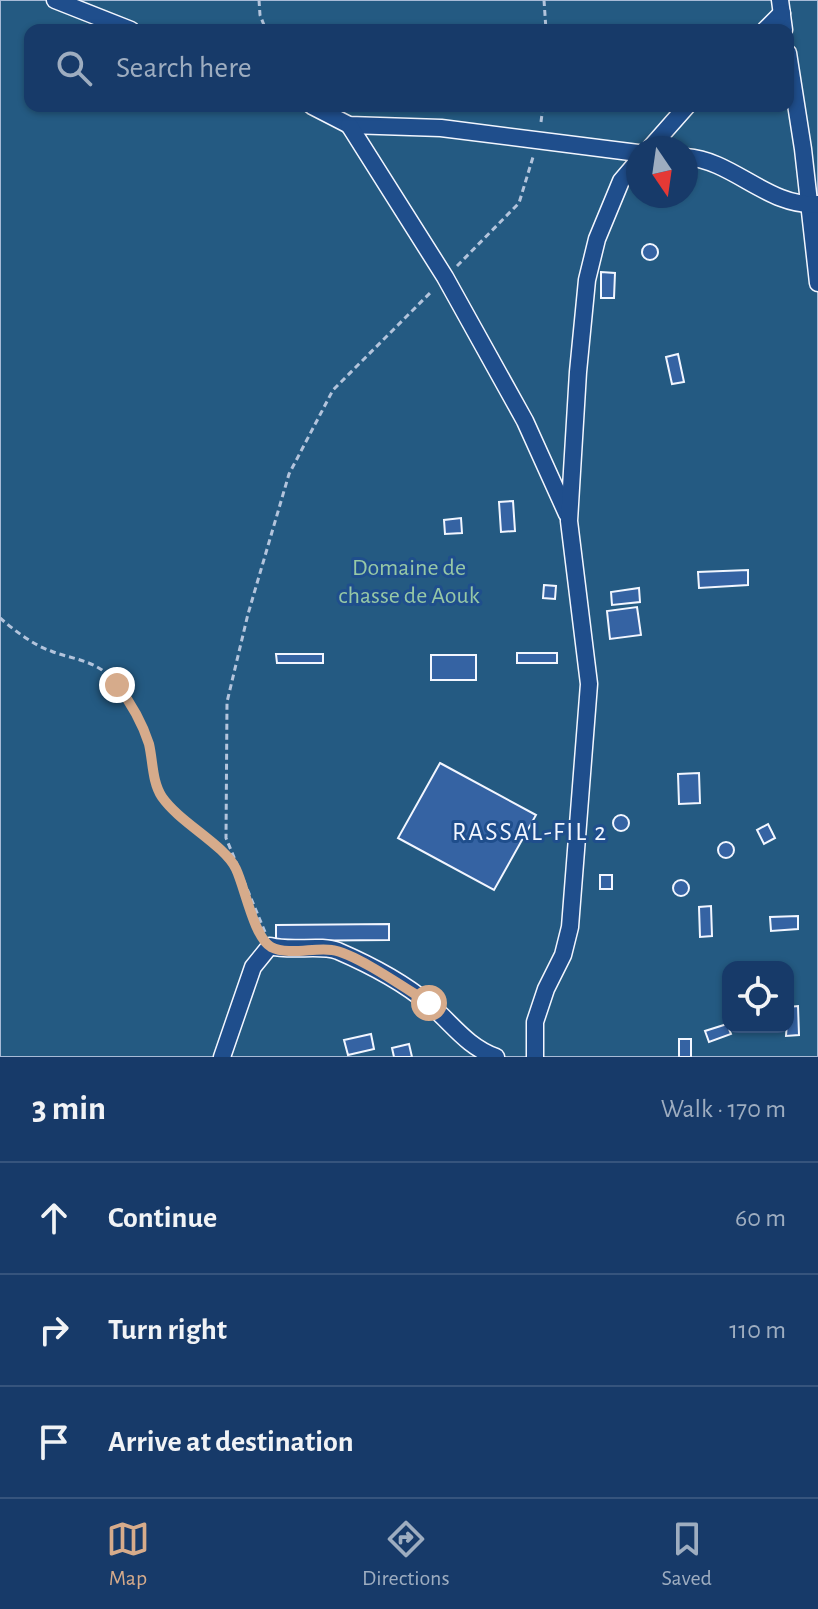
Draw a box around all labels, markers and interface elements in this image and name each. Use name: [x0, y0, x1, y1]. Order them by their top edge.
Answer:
search box: [24, 24, 794, 112]
icon: search: [52, 46, 96, 90]
text: Search here: [116, 53, 252, 83]
north arrow: [626, 136, 698, 208]
park label: Domaine de chasse de Aouk: [338, 556, 480, 608]
route end: [99, 667, 135, 703]
district label: RASSAL-FIL 2: [452, 819, 608, 845]
map controls: [722, 961, 794, 1033]
button: locate: [722, 961, 794, 1033]
route start: [411, 985, 447, 1021]
text: 3 min: [32, 1092, 106, 1126]
text: Walk · 170 m: [661, 1096, 786, 1122]
icon: ahead: [32, 1196, 76, 1240]
text: Continue: [108, 1203, 217, 1233]
text: 60 m: [735, 1205, 786, 1231]
icon: right: [32, 1308, 76, 1352]
text: Turn right: [108, 1315, 227, 1345]
text: 110 m: [729, 1317, 786, 1343]
icon: arrive: [32, 1420, 76, 1464]
text: Arrive at destination: [108, 1427, 354, 1457]
tab: Map: [106, 1517, 150, 1591]
tab: Directions: [362, 1517, 450, 1591]
tab: Saved: [662, 1517, 712, 1591]

